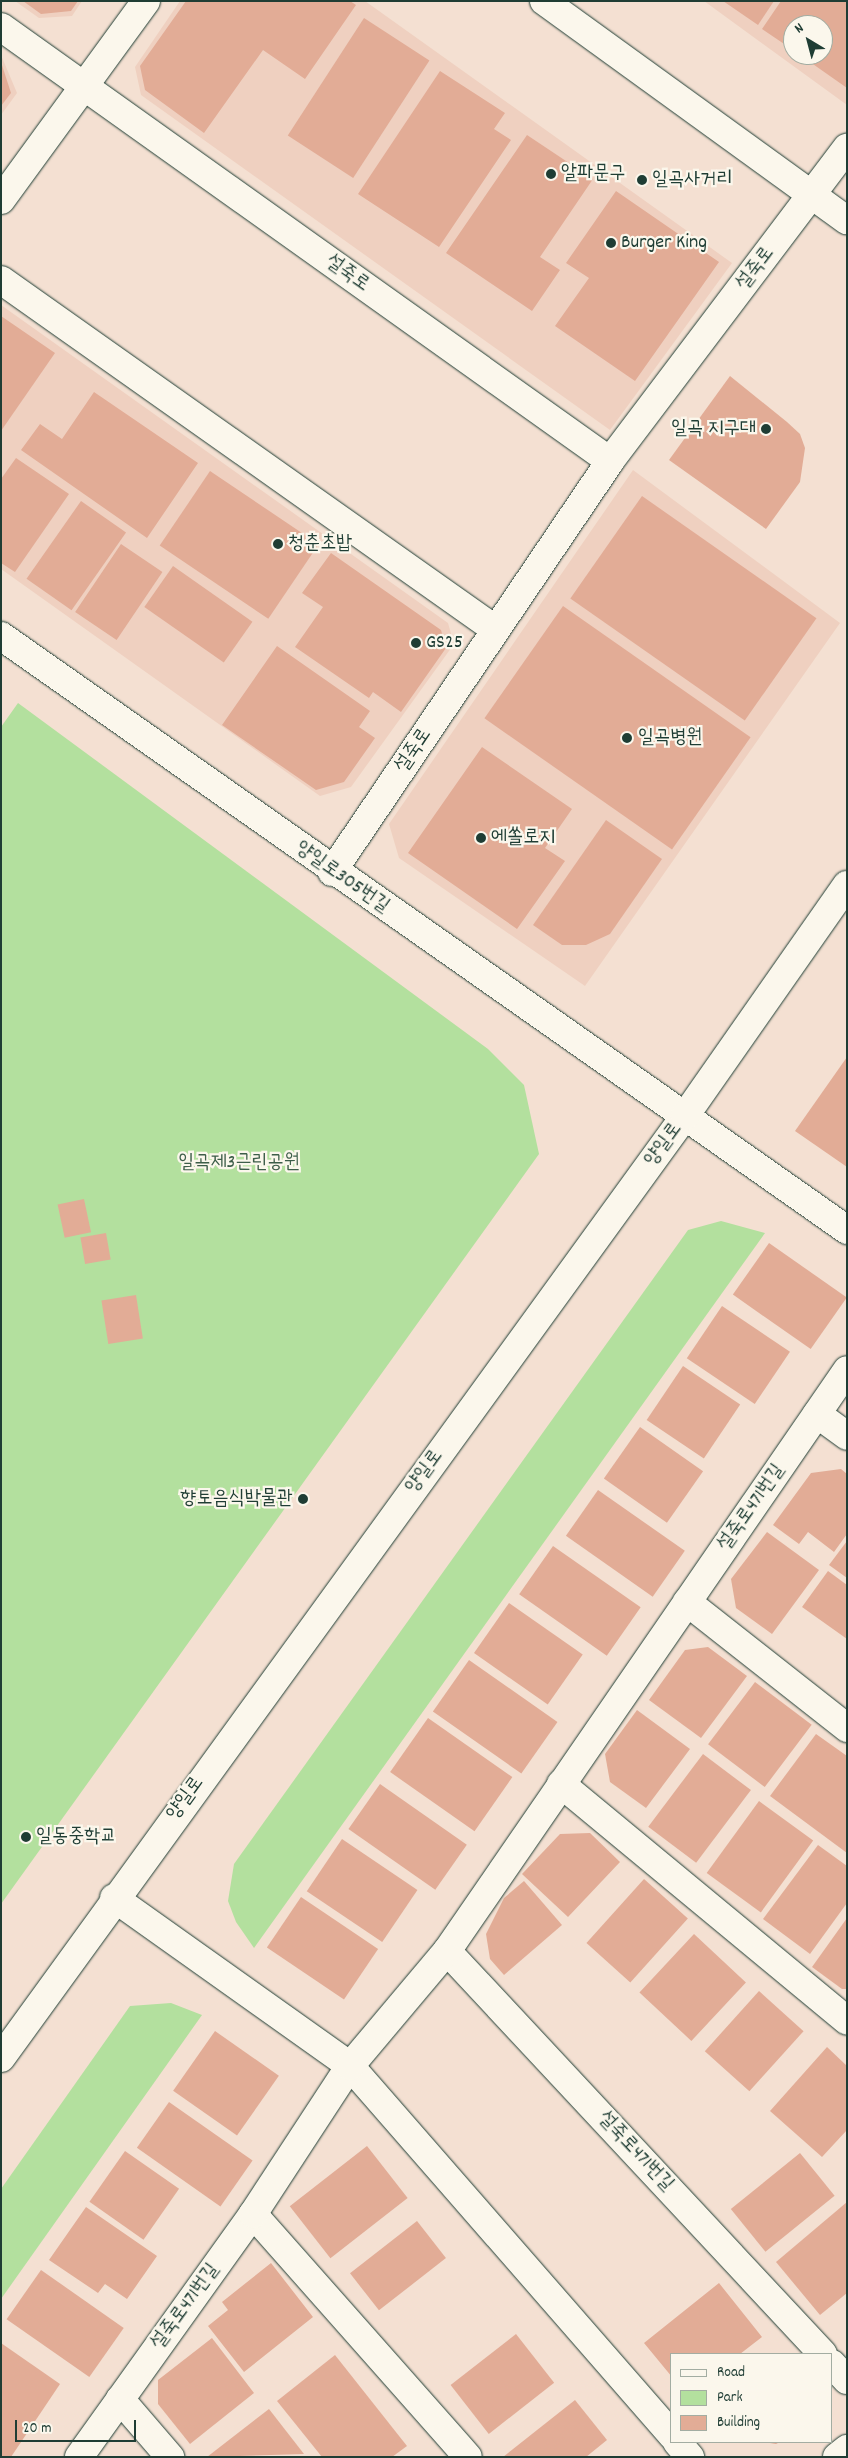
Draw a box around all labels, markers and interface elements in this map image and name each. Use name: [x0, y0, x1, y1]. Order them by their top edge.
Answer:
north arrow: [783, 15, 833, 65]
text: N: [791, 19, 808, 39]
place label: 알파문구: [561, 162, 625, 186]
marker: 알파문구: [545, 168, 557, 180]
place label: 일곡사거리: [652, 168, 732, 192]
marker: 일곡사거리: [636, 174, 648, 186]
place label: Burger King: [621, 231, 707, 255]
marker: Burger King: [605, 237, 617, 249]
street label: 설죽로: [732, 242, 780, 296]
street label: 설죽로: [320, 250, 374, 298]
place label: 일곡 지구대: [671, 417, 756, 441]
marker: 일곡 지구대: [760, 423, 772, 435]
place label: 청춘초밥: [288, 532, 352, 556]
marker: 청춘초밥: [272, 538, 284, 550]
place label: GS25: [426, 631, 463, 655]
marker: GS25: [410, 637, 422, 649]
street label: 설죽로: [391, 724, 437, 778]
place label: 일곡병원: [638, 726, 702, 750]
marker: 일곡병원: [620, 731, 634, 745]
place label: 에쏠로지: [491, 826, 555, 850]
marker: 에쏠로지: [475, 832, 487, 844]
street label: 양일로305번길: [290, 837, 394, 919]
street label: 양일로: [640, 1118, 688, 1172]
park label: 일곡제3근린공원: [178, 1151, 300, 1175]
street label: 양일로: [401, 1445, 449, 1499]
street label: 설죽로471번길: [713, 1460, 791, 1556]
place label: 향토음식박물관: [180, 1487, 293, 1511]
marker: 향토음식박물관: [297, 1493, 309, 1505]
street label: 양일로: [162, 1772, 210, 1826]
place label: 일동중학교: [36, 1825, 116, 1849]
marker: 일동중학교: [20, 1831, 32, 1843]
street label: 설죽로471번길: [592, 2107, 678, 2197]
street label: 설죽로471번길: [147, 2259, 225, 2355]
legend: [670, 2353, 833, 2443]
text: Road: [717, 2362, 745, 2384]
text: Park: [717, 2387, 743, 2409]
scale bar: [18, 2410, 139, 2442]
text: Building: [717, 2412, 760, 2434]
text: 20 m: [23, 2418, 51, 2440]

